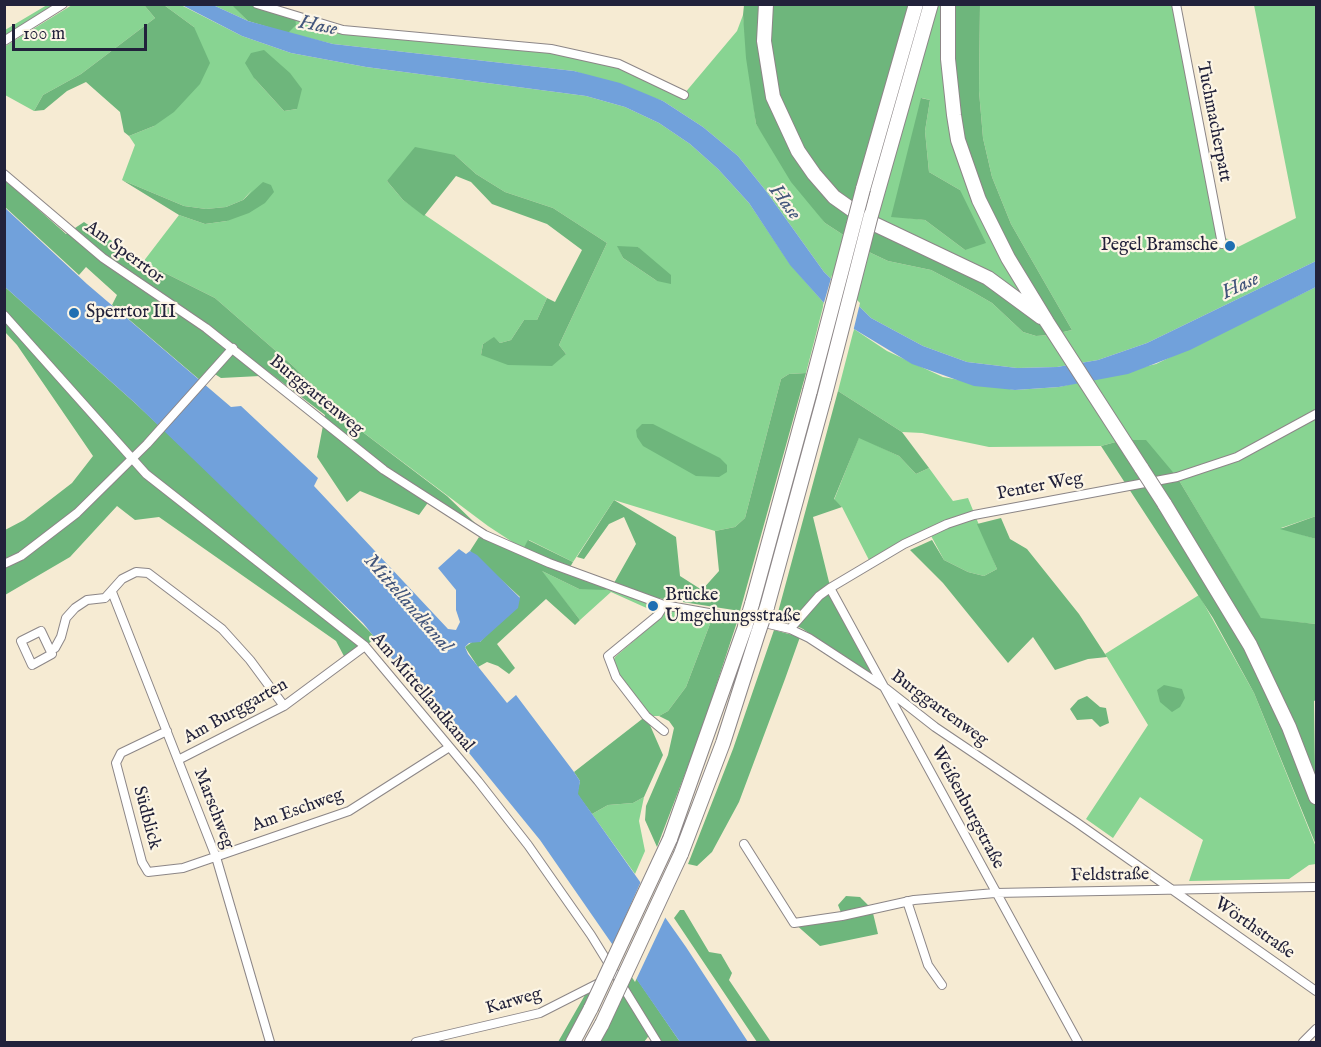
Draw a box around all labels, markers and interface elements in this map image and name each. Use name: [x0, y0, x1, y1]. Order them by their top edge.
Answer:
scale bar: [15, 12, 150, 50]
water label: Hase: [297, 12, 339, 42]
text: 100 m: [23, 23, 65, 46]
street label: Tuchmacherpatt: [1191, 60, 1235, 184]
water label: Hase: [763, 180, 805, 226]
street label: Am Sperrtor: [80, 217, 168, 289]
place label: Pegel Bramsche: [1101, 235, 1218, 257]
marker: Pegel Bramsche: [1223, 239, 1237, 253]
water label: Hase: [1219, 268, 1263, 306]
place label: Sperrtor III: [86, 302, 176, 324]
marker: Sperrtor III: [67, 306, 81, 320]
street label: Burggartenweg: [264, 351, 368, 441]
street label: Penter Weg: [995, 468, 1085, 506]
water label: Mittellandkanal: [358, 550, 456, 658]
place label: Brücke Umgehungsstraße: [665, 585, 801, 628]
marker: Brücke Umgehungsstraße: [646, 599, 660, 613]
street label: Am Mittellandkanal: [366, 629, 478, 757]
street label: Burggartenweg: [886, 666, 992, 752]
street label: Am Burggarten: [180, 674, 292, 750]
street label: Weißenburgstraße: [926, 743, 1008, 873]
street label: Marschweg: [188, 766, 238, 852]
street label: Südblick: [127, 784, 165, 852]
street label: Am Eschweg: [249, 785, 347, 837]
street label: Feldstraße: [1071, 865, 1149, 887]
street label: Wörthstraße: [1210, 893, 1298, 965]
street label: Karweg: [484, 984, 544, 1020]

